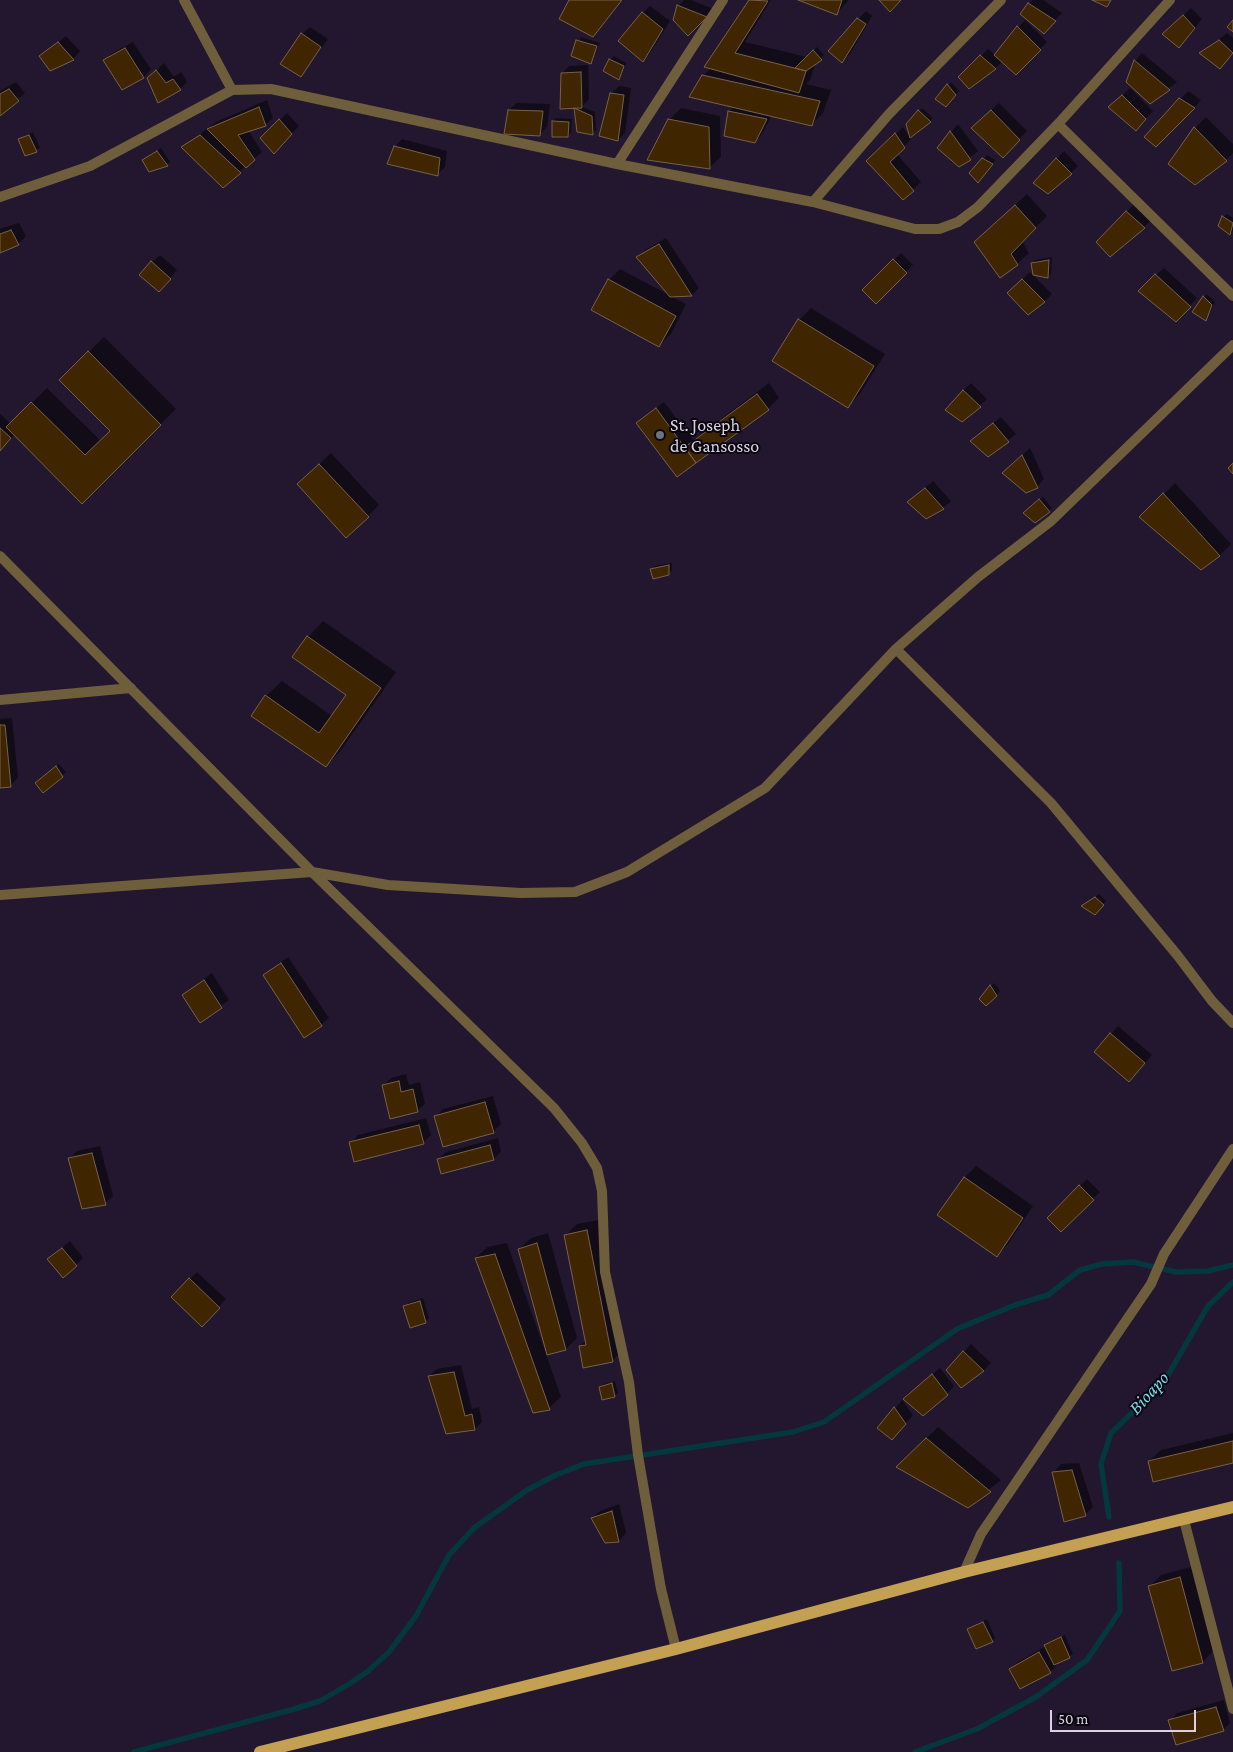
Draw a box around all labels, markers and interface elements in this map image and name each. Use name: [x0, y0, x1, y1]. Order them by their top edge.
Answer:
place label: St. Joseph de Gansosso: [670, 414, 759, 456]
marker: St. Joseph de Gansosso: [654, 429, 666, 441]
water label: Bioapo: [1124, 1367, 1174, 1419]
scale bar: [1053, 1700, 1199, 1732]
text: 50 m: [1058, 1711, 1088, 1727]

